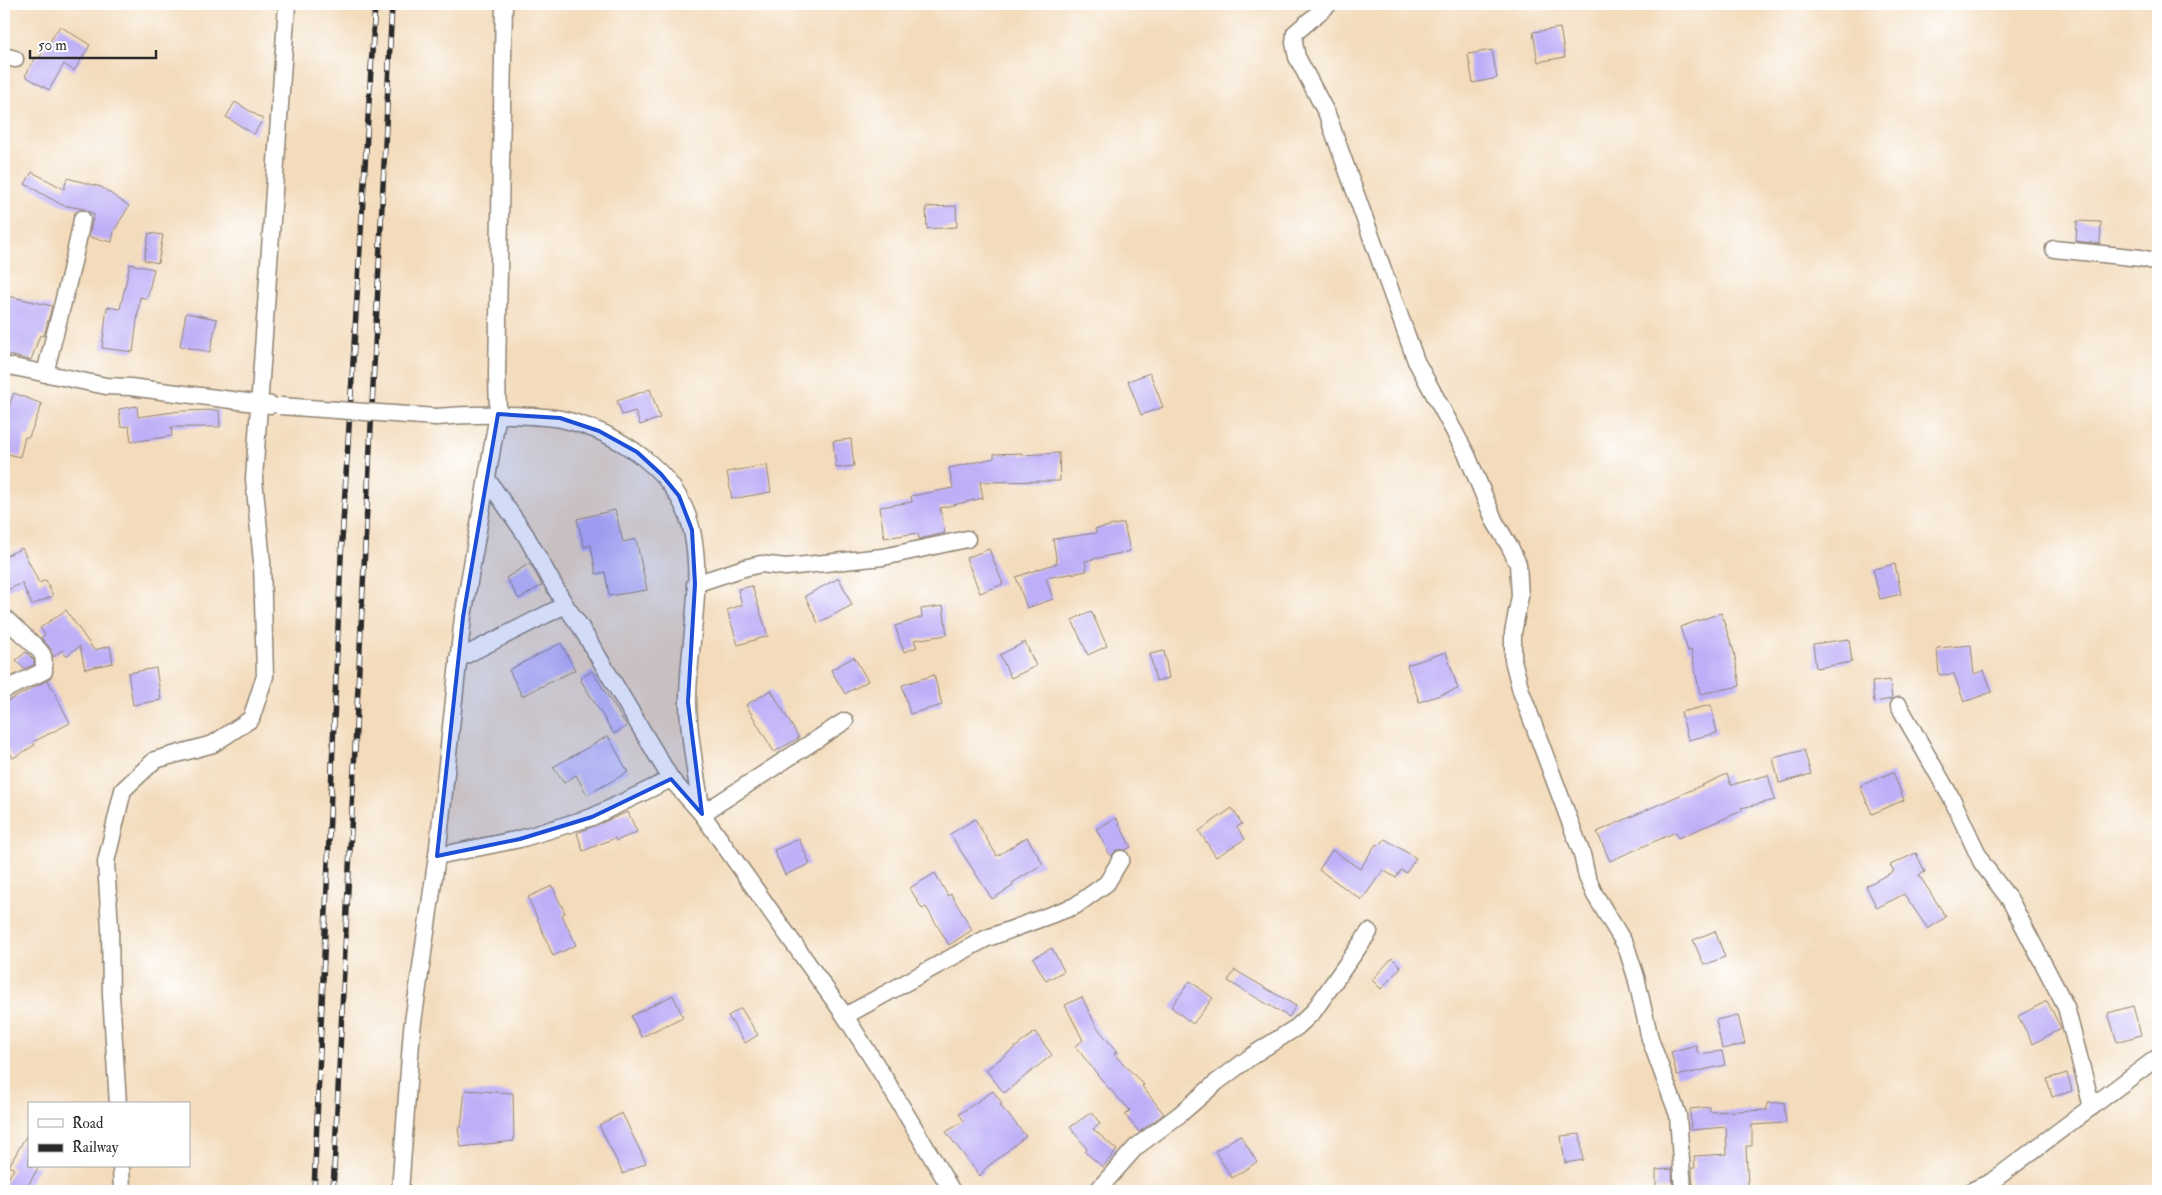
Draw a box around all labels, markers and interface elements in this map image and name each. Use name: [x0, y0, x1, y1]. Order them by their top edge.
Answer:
scale bar: [30, 28, 156, 60]
text: 50 m: [38, 36, 67, 55]
legend: [28, 1102, 190, 1168]
text: Road: [72, 1114, 104, 1133]
text: Railway: [72, 1138, 119, 1157]

